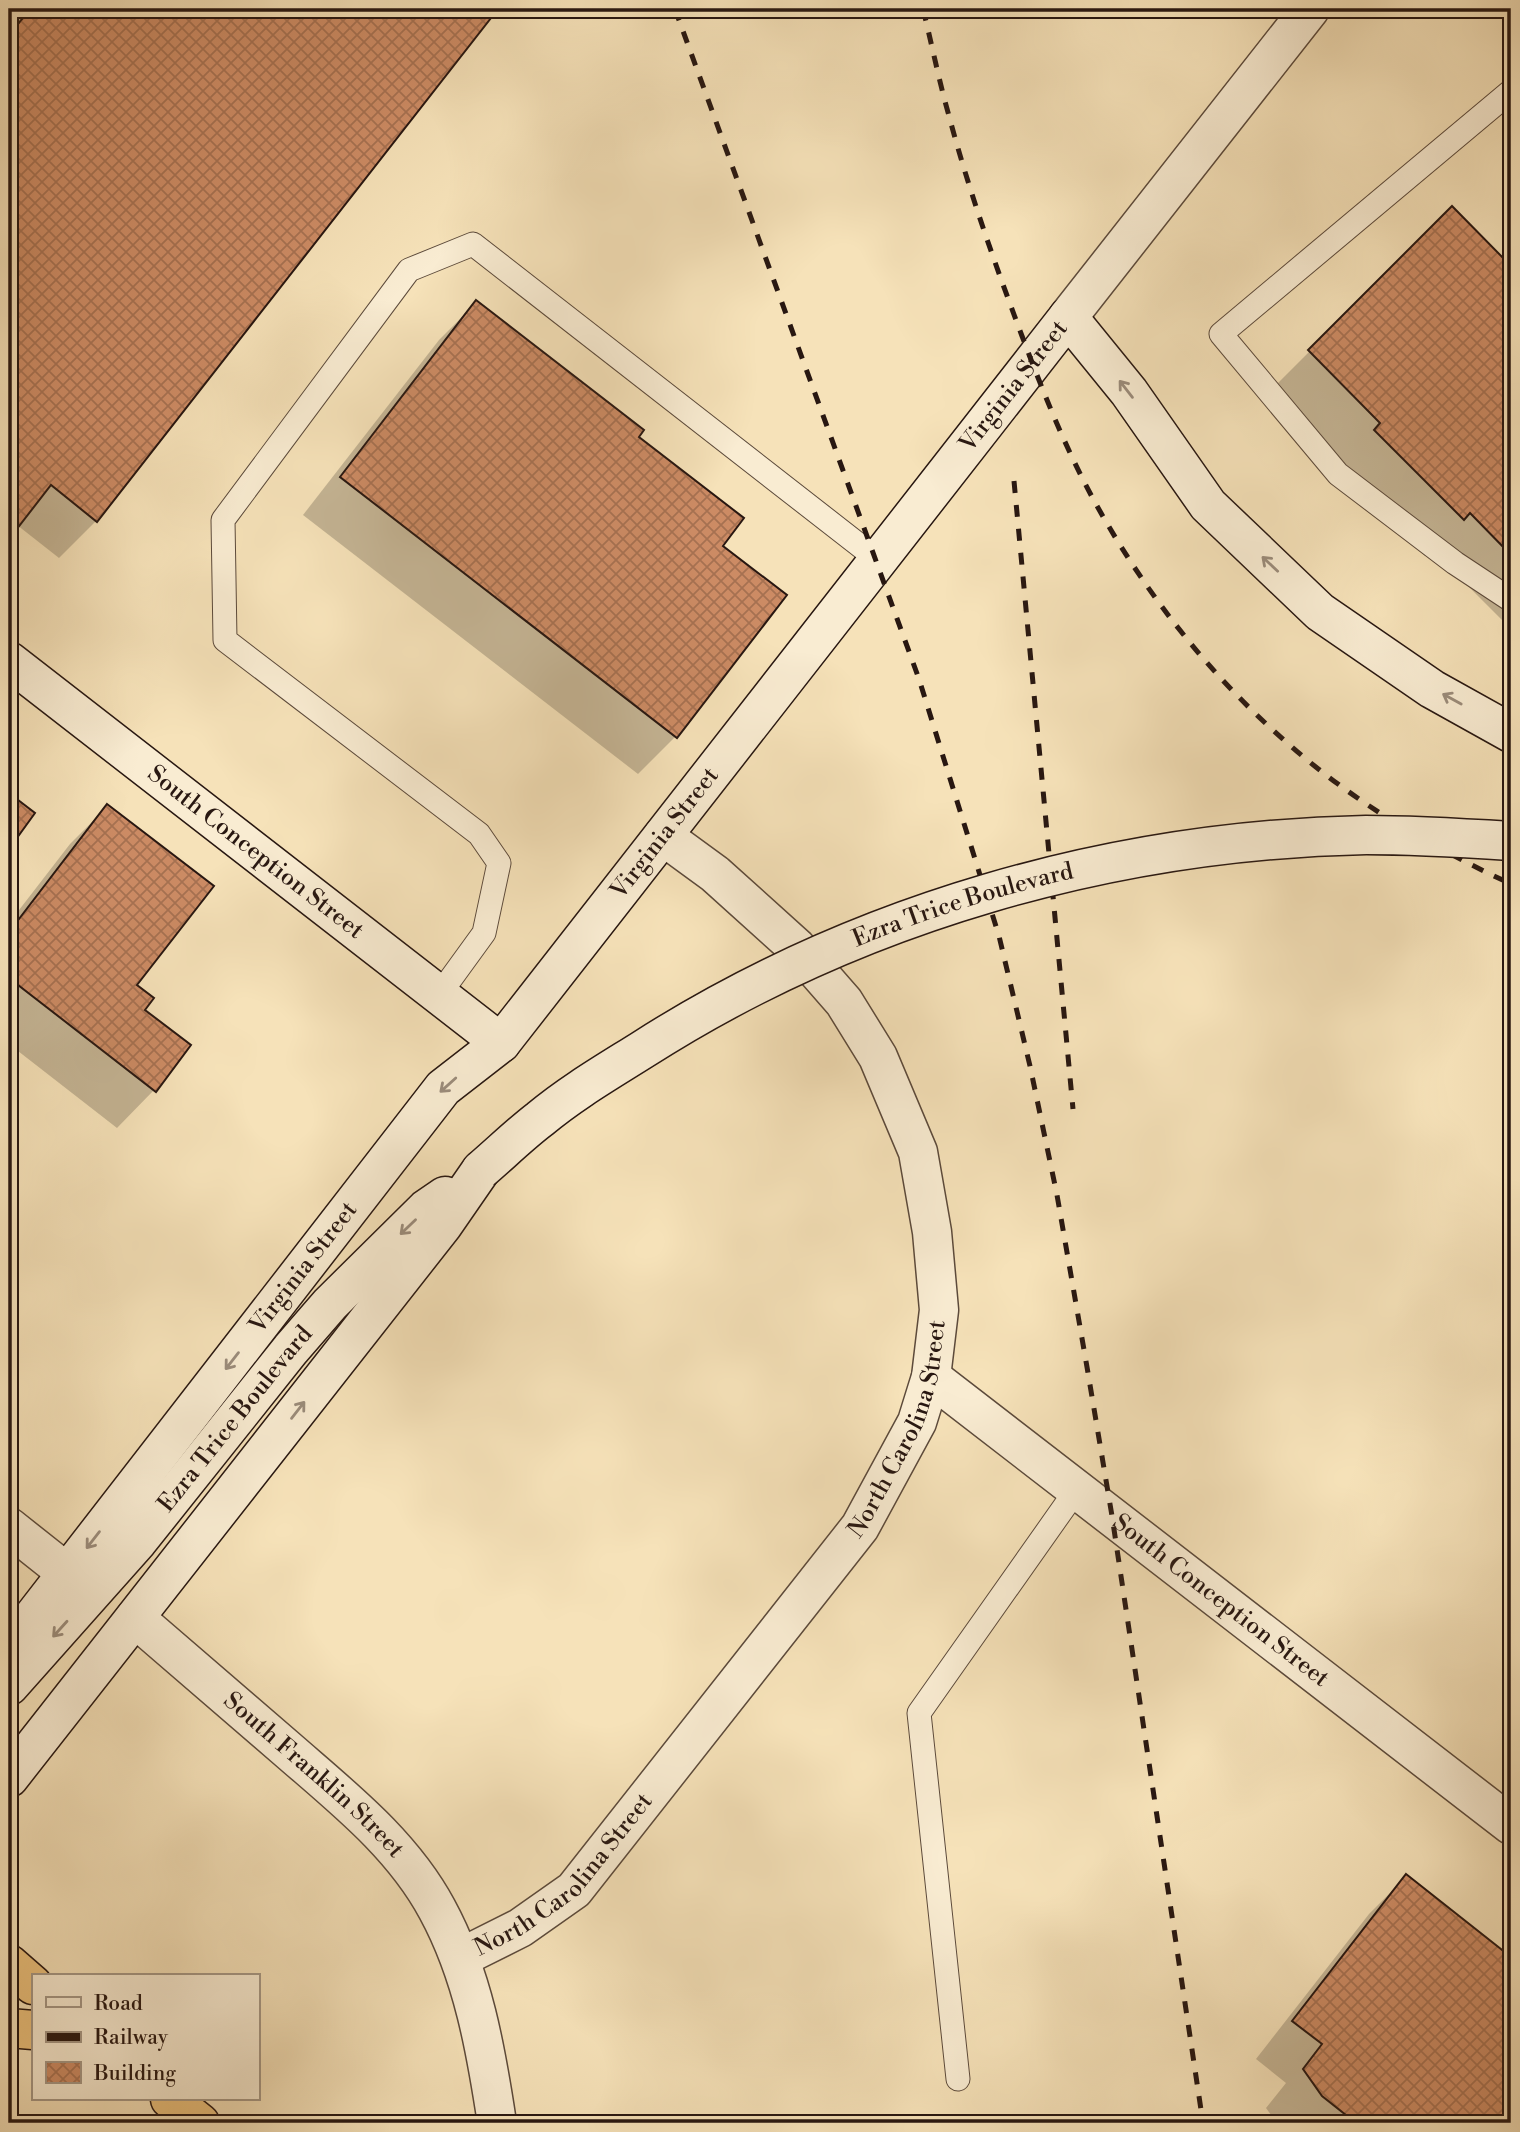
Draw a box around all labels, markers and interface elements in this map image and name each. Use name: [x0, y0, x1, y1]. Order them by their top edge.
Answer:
street label: Virginia Street: [952, 314, 1075, 459]
one-way arrow: [1119, 380, 1134, 399]
one-way arrow: [1262, 556, 1279, 573]
one-way arrow: [1442, 692, 1462, 706]
street label: South Conception Street: [141, 759, 370, 946]
street label: Virginia Street: [603, 761, 726, 906]
street label: Ezra Trice Boulevard: [848, 856, 1077, 954]
one-way arrow: [439, 1077, 457, 1093]
street label: Virginia Street: [243, 1195, 364, 1341]
one-way arrow: [399, 1218, 416, 1235]
street label: North Carolina Street: [842, 1318, 953, 1544]
street label: Ezra Trice Boulevard: [152, 1320, 319, 1519]
one-way arrow: [224, 1351, 239, 1369]
one-way arrow: [290, 1401, 305, 1419]
street label: South Conception Street: [1106, 1508, 1335, 1694]
one-way arrow: [85, 1531, 100, 1549]
one-way arrow: [52, 1620, 69, 1637]
street label: South Franklin Street: [217, 1686, 411, 1865]
street label: North Carolina Street: [469, 1787, 660, 1963]
legend: [32, 1974, 259, 2100]
text: Road: [94, 1991, 143, 2017]
text: Railway: [94, 2025, 169, 2051]
text: Building: [93, 2061, 176, 2087]

